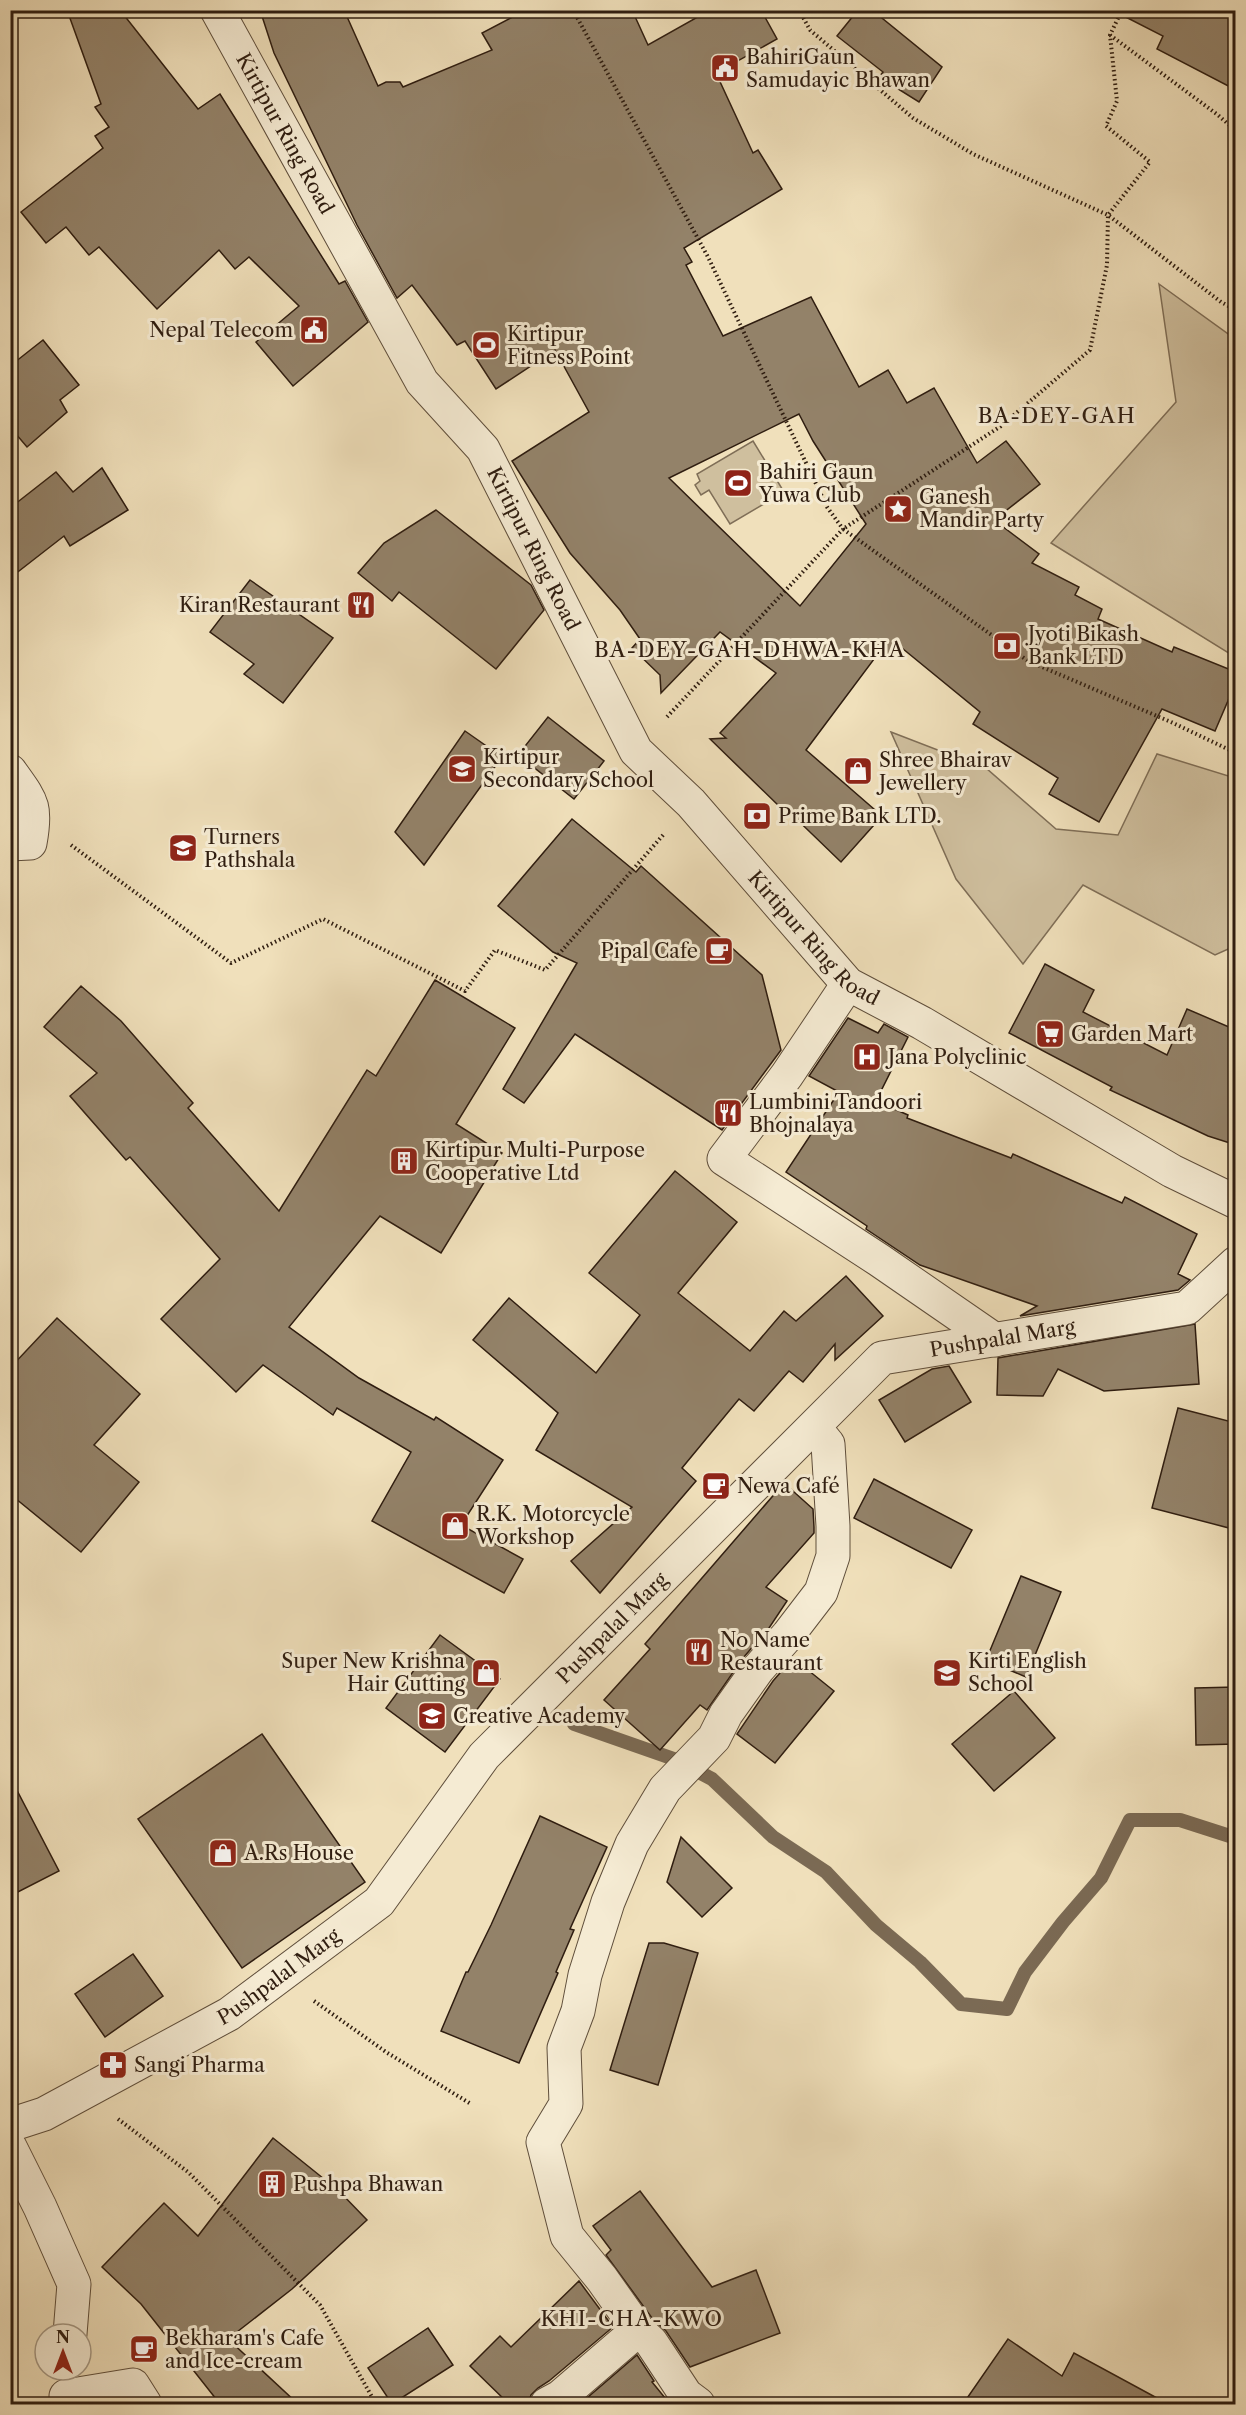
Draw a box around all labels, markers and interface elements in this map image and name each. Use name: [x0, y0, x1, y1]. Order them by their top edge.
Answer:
place label: BahiriGaun Samudayic Bhawan: [746, 45, 931, 92]
street label: Kirtipur Ring Road: [231, 49, 339, 218]
public building icon: BahiriGaun Samudayic Bhawan: [709, 52, 741, 84]
public building icon: Nepal Telecom: [298, 314, 330, 346]
place label: Nepal Telecom: [149, 318, 293, 342]
place label: Kirtipur Fitness Point: [507, 322, 630, 369]
sports icon: Kirtipur Fitness Point: [470, 329, 502, 361]
district label: BA-DEY-GAH: [978, 403, 1136, 428]
place label: Bahiri Gaun Yuwa Club: [758, 460, 874, 507]
street label: Kirtipur Ring Road: [482, 463, 585, 634]
sports icon: Bahiri Gaun Yuwa Club: [722, 467, 754, 499]
place label: Ganesh Mandir Party: [919, 485, 1045, 532]
place icon: Ganesh Mandir Party: [882, 493, 914, 525]
restaurant icon: Kiran Restaurant: [345, 589, 377, 621]
place label: Kiran Restaurant: [179, 593, 340, 617]
place label: Jyoti Bikash Bank LTD: [1025, 622, 1140, 669]
bank icon: Jyoti Bikash Bank LTD: [991, 630, 1023, 662]
district label: BA-DEY-GAH-DHWA-KHA: [594, 637, 906, 662]
place label: Kirtipur Secondary School: [483, 745, 654, 792]
place label: Shree Bhairav Jewellery: [876, 748, 1013, 795]
school or university icon: Kirtipur Secondary School: [446, 753, 478, 785]
shop icon: Shree Bhairav Jewellery: [842, 755, 874, 787]
bank icon: Prime Bank LTD.: [741, 800, 773, 832]
place label: Prime Bank LTD.: [778, 804, 942, 828]
place label: Turners Pathshala: [204, 825, 296, 872]
school or university icon: Turners Pathshala: [167, 832, 199, 864]
street label: Kirtipur Ring Road: [743, 866, 883, 1010]
cafe icon: Pipal Cafe: [703, 935, 735, 967]
place label: Pipal Cafe: [600, 939, 698, 963]
supermarket icon: Garden Mart: [1034, 1018, 1066, 1050]
place label: Garden Mart: [1071, 1022, 1193, 1046]
hospital icon: Jana Polyclinic: [851, 1041, 883, 1073]
place label: Jana Polyclinic: [885, 1045, 1027, 1069]
place label: Lumbini Tandoori Bhojnalaya: [749, 1090, 922, 1137]
restaurant icon: Lumbini Tandoori Bhojnalaya: [712, 1097, 744, 1129]
place label: Kirtipur Multi-Purpose Cooperative Ltd: [425, 1138, 645, 1185]
building icon: Kirtipur Multi-Purpose Cooperative Ltd: [388, 1145, 420, 1177]
street label: Pushpalal Marg: [928, 1314, 1077, 1362]
cafe icon: Newa Café: [700, 1470, 732, 1502]
place label: Newa Café: [737, 1474, 840, 1498]
place label: R.K. Motorcycle Workshop: [475, 1502, 630, 1549]
shop icon: R.K. Motorcycle Workshop: [439, 1510, 471, 1542]
street label: Pushpalal Marg: [551, 1567, 673, 1689]
place label: No Name Restaurant: [720, 1628, 823, 1675]
restaurant icon: No Name Restaurant: [683, 1636, 715, 1668]
place label: Super New Krishna Hair Cutting: [281, 1649, 465, 1696]
place label: Kirti English School: [968, 1649, 1087, 1696]
shop icon: Super New Krishna Hair Cutting: [470, 1657, 502, 1689]
school or university icon: Kirti English School: [931, 1657, 963, 1689]
school or university icon: Creative Academy: [416, 1700, 448, 1732]
place label: Creative Academy: [453, 1704, 626, 1728]
shop icon: A.Rs House: [207, 1837, 239, 1869]
place label: A.Rs House: [243, 1841, 354, 1865]
street label: Pushpalal Marg: [213, 1923, 345, 2030]
pharmacy icon: Sangi Pharma: [97, 2049, 129, 2081]
place label: Sangi Pharma: [134, 2053, 265, 2077]
building icon: Pushpa Bhawan: [256, 2168, 288, 2200]
place label: Pushpa Bhawan: [293, 2172, 444, 2196]
district label: KHI-CHA-KWO: [540, 2306, 724, 2331]
north arrow: [33, 2322, 93, 2382]
place label: Bekharam's Cafe and Ice-cream: [165, 2326, 324, 2373]
text: N: [56, 2327, 70, 2347]
cafe icon: Bekharam's Cafe and Ice-cream: [128, 2333, 160, 2365]

